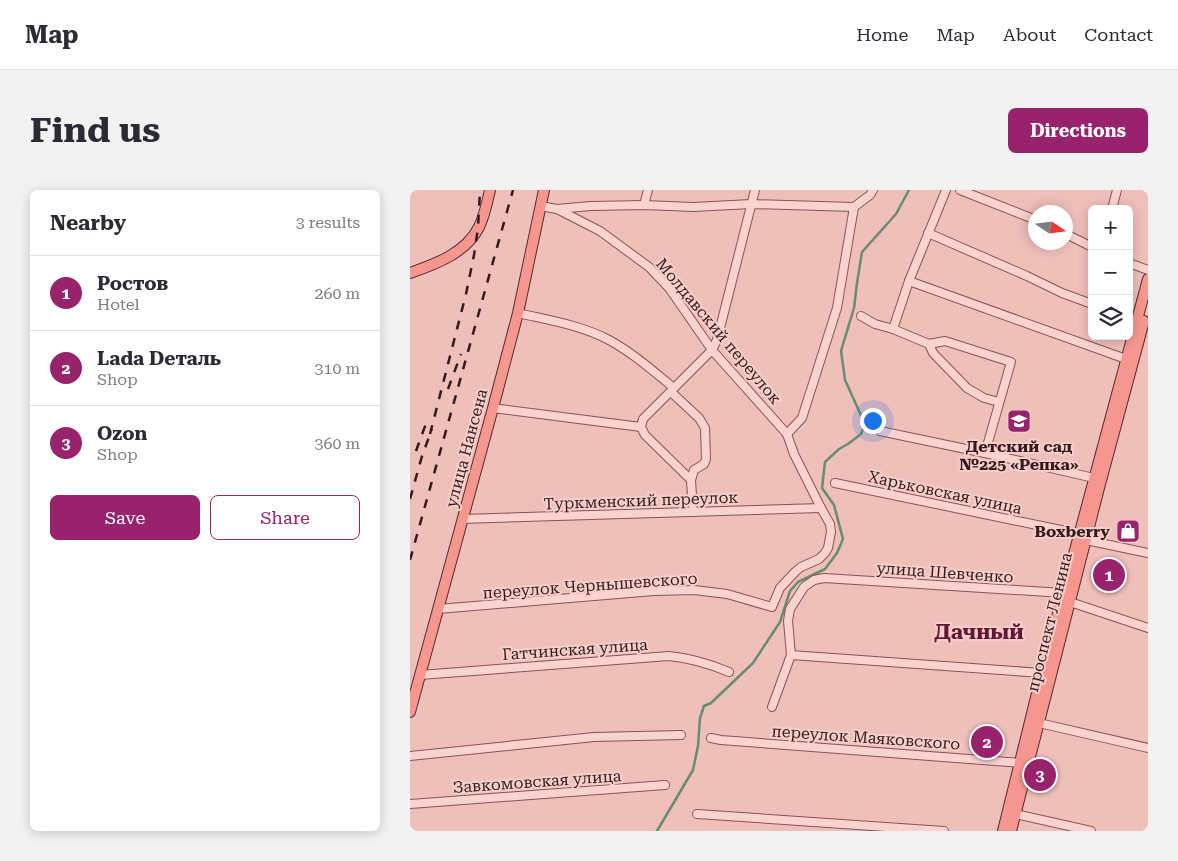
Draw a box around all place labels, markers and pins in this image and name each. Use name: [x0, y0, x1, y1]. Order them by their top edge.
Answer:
school or university icon: Детский сад №225 «Репка»: [1006, 408, 1032, 434]
place label: Детский сад №225 «Репка»: [959, 437, 1079, 474]
shop icon: Boxberry: [1115, 518, 1141, 544]
place label: Boxberry: [1034, 522, 1110, 541]
pin: 1: [1093, 556, 1125, 594]
pin: 2: [971, 723, 1003, 761]
pin: 3: [1024, 756, 1056, 794]

